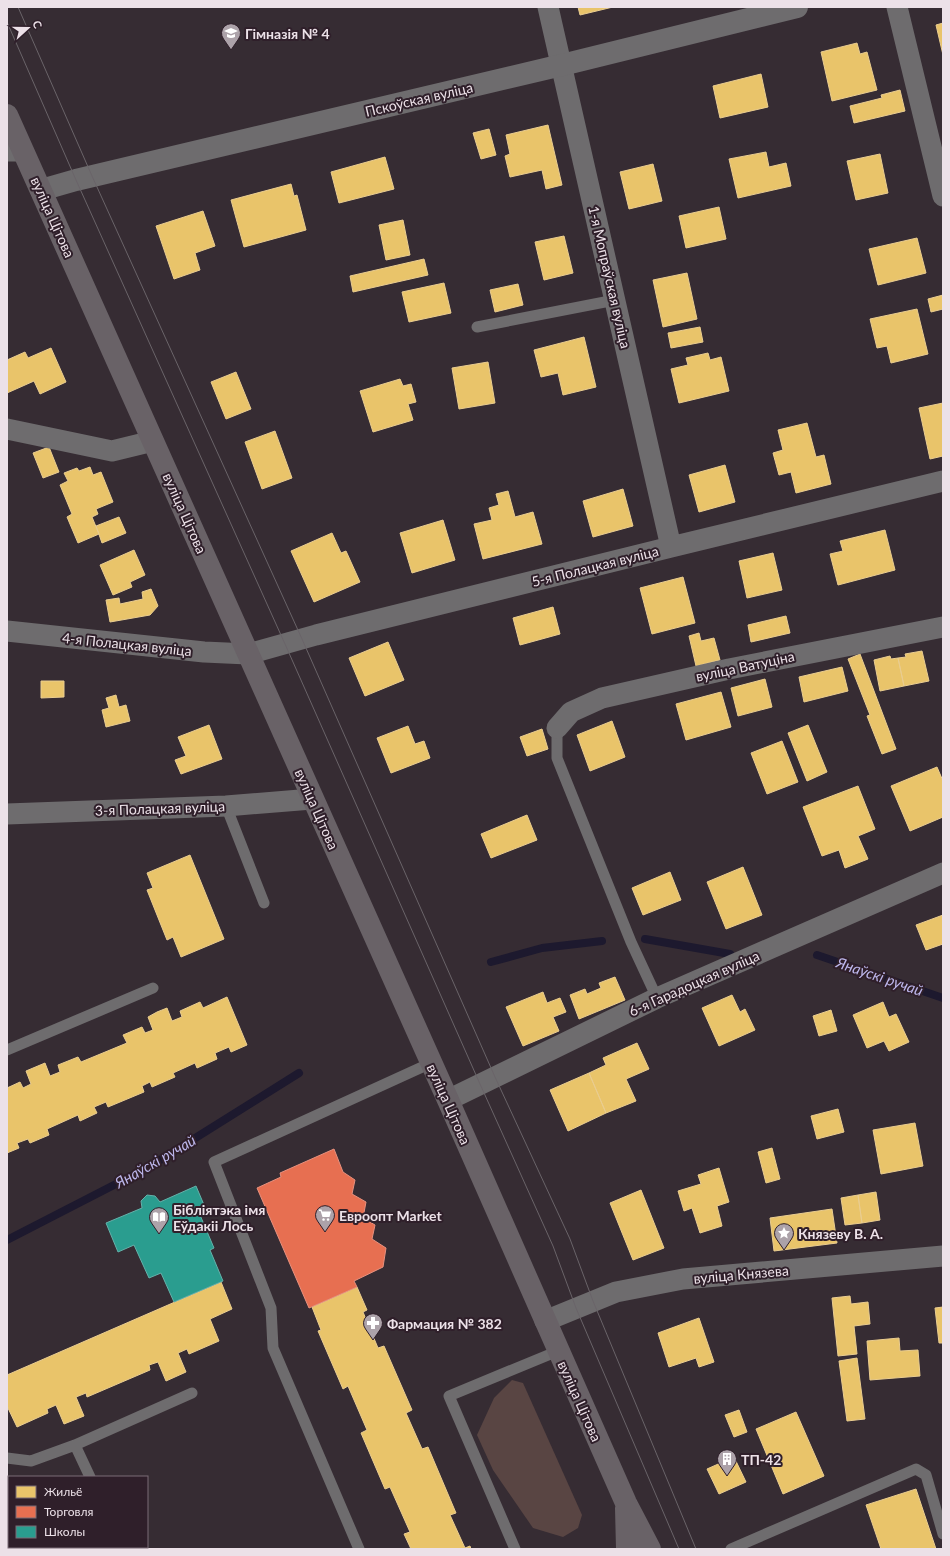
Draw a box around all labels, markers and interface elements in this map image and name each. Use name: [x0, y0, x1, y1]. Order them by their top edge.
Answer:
north arrow: [8, 8, 48, 48]
text: С: [30, 19, 45, 31]
school or university icon: Гімназія № 4: [220, 22, 242, 50]
place label: Гімназія № 4: [245, 25, 330, 42]
street label: Пскоўская вуліца: [363, 78, 475, 120]
street label: вуліца Цітова: [28, 174, 78, 260]
street label: 1-я Мопраўская вуліца: [585, 204, 635, 350]
street label: вуліца Цітова: [160, 470, 210, 556]
street label: 5-я Полацкая вуліца: [530, 542, 660, 590]
street label: 4-я Полацкая вуліца: [61, 629, 193, 659]
street label: вуліца Ватуціна: [694, 647, 796, 685]
street label: вуліца Цітова: [292, 766, 342, 852]
street label: 3-я Полацкая вуліца: [95, 797, 225, 819]
street label: 6-я Гарадоцкая вуліца: [626, 947, 762, 1019]
water label: Янаўскі ручай: [833, 952, 926, 999]
street label: вуліца Цітова: [424, 1061, 474, 1147]
water label: Янаўскі ручай: [110, 1131, 199, 1192]
place label: Бібліятэка імя Еўдакіі Лось: [173, 1201, 265, 1234]
supermarket icon: Евроопт Market: [314, 1204, 336, 1232]
library icon: Бібліятэка імя Еўдакіі Лось: [148, 1206, 170, 1234]
place label: Евроопт Market: [339, 1207, 442, 1224]
place icon: Князеву В. А.: [773, 1222, 795, 1250]
place label: Князеву В. А.: [798, 1225, 883, 1242]
street label: вуліца Князева: [693, 1261, 789, 1287]
pharmacy icon: Фармация № 382: [362, 1312, 384, 1340]
place label: Фармация № 382: [387, 1315, 502, 1332]
street label: вуліца Цітова: [555, 1358, 605, 1444]
building icon: ТП-42: [716, 1448, 738, 1476]
place label: ТП-42: [741, 1451, 781, 1468]
legend: [8, 1476, 148, 1548]
text: Жильё: [44, 1484, 82, 1499]
text: Торговля: [44, 1504, 94, 1519]
text: Школы: [44, 1524, 85, 1539]

